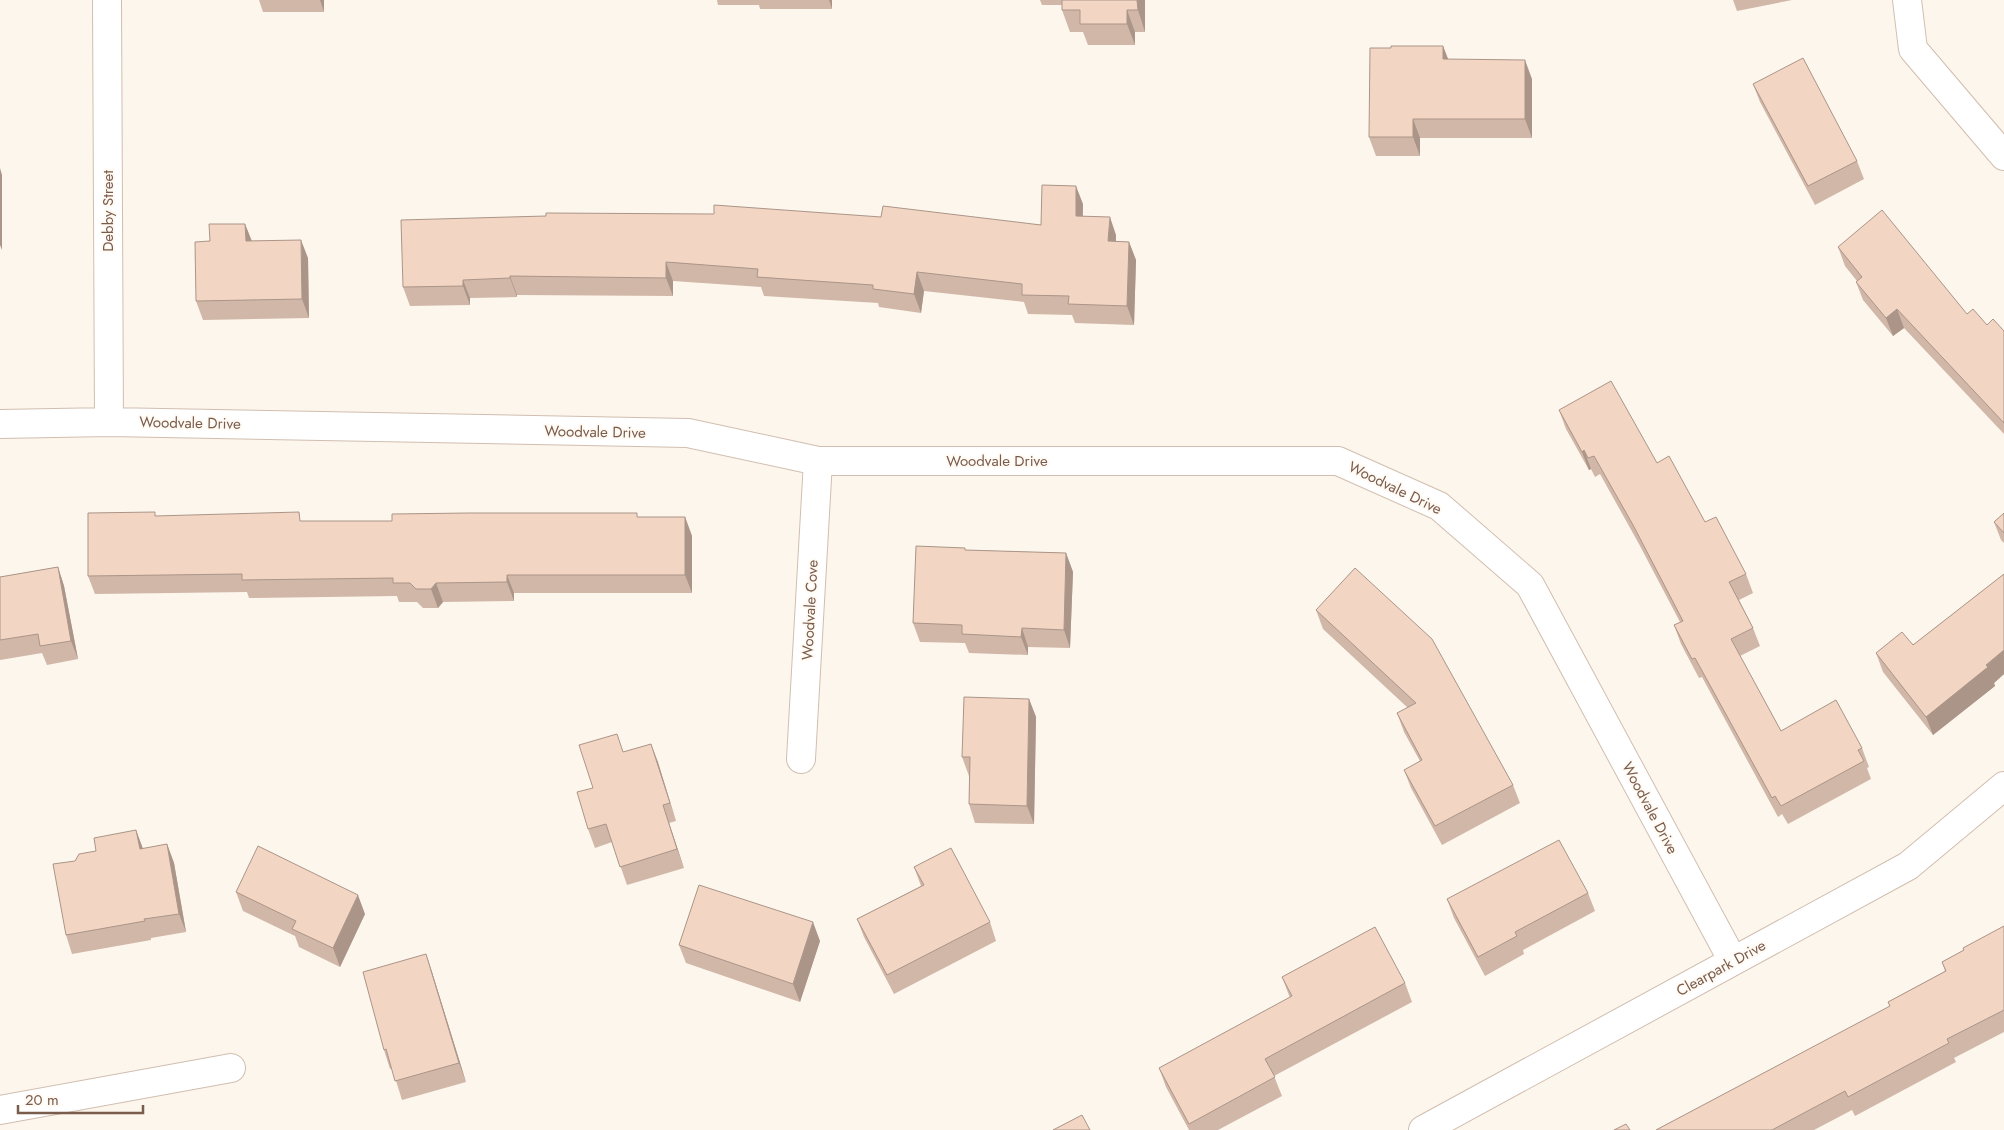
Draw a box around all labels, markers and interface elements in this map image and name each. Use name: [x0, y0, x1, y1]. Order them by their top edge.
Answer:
street label: Debby Street: [97, 170, 119, 252]
street label: Woodvale Drive: [139, 411, 241, 435]
street label: Woodvale Drive: [544, 420, 646, 444]
street label: Woodvale Drive: [946, 450, 1048, 472]
street label: Woodvale Drive: [1345, 456, 1446, 520]
street label: Woodvale Cove: [796, 559, 824, 661]
street label: Woodvale Drive: [1616, 758, 1684, 858]
street label: Clearpark Drive: [1672, 934, 1770, 1002]
scale bar: [18, 1082, 142, 1114]
text: 20 m: [25, 1089, 59, 1111]

